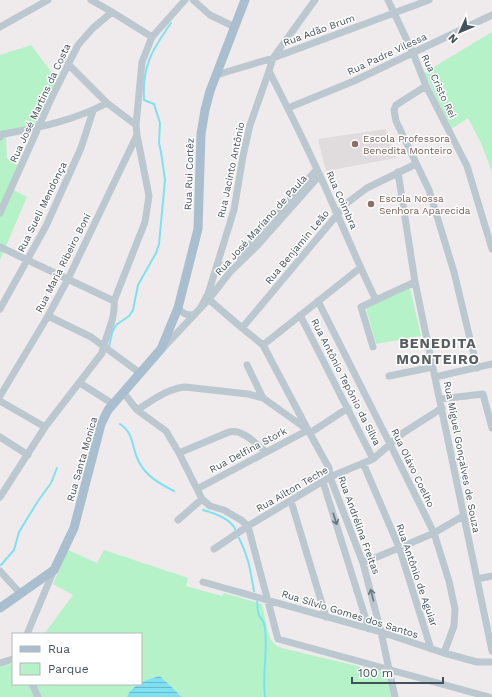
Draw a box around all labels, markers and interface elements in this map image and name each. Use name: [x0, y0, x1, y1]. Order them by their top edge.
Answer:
street label: Rua Adão Brum: [282, 12, 356, 48]
north arrow: [440, 12, 480, 52]
street label: Rua Padre Vilessa: [345, 31, 429, 77]
text: N: [446, 31, 461, 46]
street label: Rua José Martins da Costa: [8, 41, 73, 164]
street label: Rua Cristo Rei: [419, 52, 459, 120]
street label: Rua Jacinto Antônio: [215, 121, 247, 219]
place label: Escola Professora Benedita Monteiro: [363, 133, 452, 156]
street label: Rua Rui Cortêz: [182, 138, 196, 210]
marker: Escola Professora Benedita Monteiro: [350, 139, 360, 149]
street label: Rua Sueli Mendonça: [15, 160, 69, 254]
street label: Rua Coimbra: [324, 169, 360, 231]
street label: Rua José Mariano de Paula: [213, 172, 309, 278]
place label: Escola Nossa Senhora Aparecida: [379, 193, 471, 216]
marker: Escola Nossa Senhora Aparecida: [366, 199, 376, 209]
street label: Rua Benjamin Leão: [263, 208, 331, 286]
street label: Rua Maria Ribeiro Boni: [33, 212, 93, 314]
street label: Rua Antônio Tepônio da Silva: [309, 317, 383, 448]
district label: BENEDITA MONTEIRO: [396, 335, 480, 367]
street label: Rua Miguel Gonçalves de Souza: [442, 380, 482, 534]
street label: Rua Santa Monica: [65, 415, 99, 502]
street label: Rua Delfina Stork: [208, 425, 289, 475]
street label: Rua Olávo Coelho: [389, 427, 437, 509]
street label: Rua Ailton Teche: [254, 464, 330, 514]
street label: Rua Andrélina Freitas: [336, 474, 382, 576]
one-way arrow: [332, 512, 339, 525]
street label: Rua Antônio de Aguiar: [394, 522, 440, 628]
street label: Rua Sílvio Gomes dos Santos: [280, 588, 420, 640]
one-way arrow: [367, 588, 375, 601]
legend: [12, 633, 142, 685]
text: Rua: [48, 642, 70, 656]
scale bar: [352, 659, 443, 685]
text: Parque: [48, 662, 89, 676]
text: 100 m: [358, 666, 393, 680]

